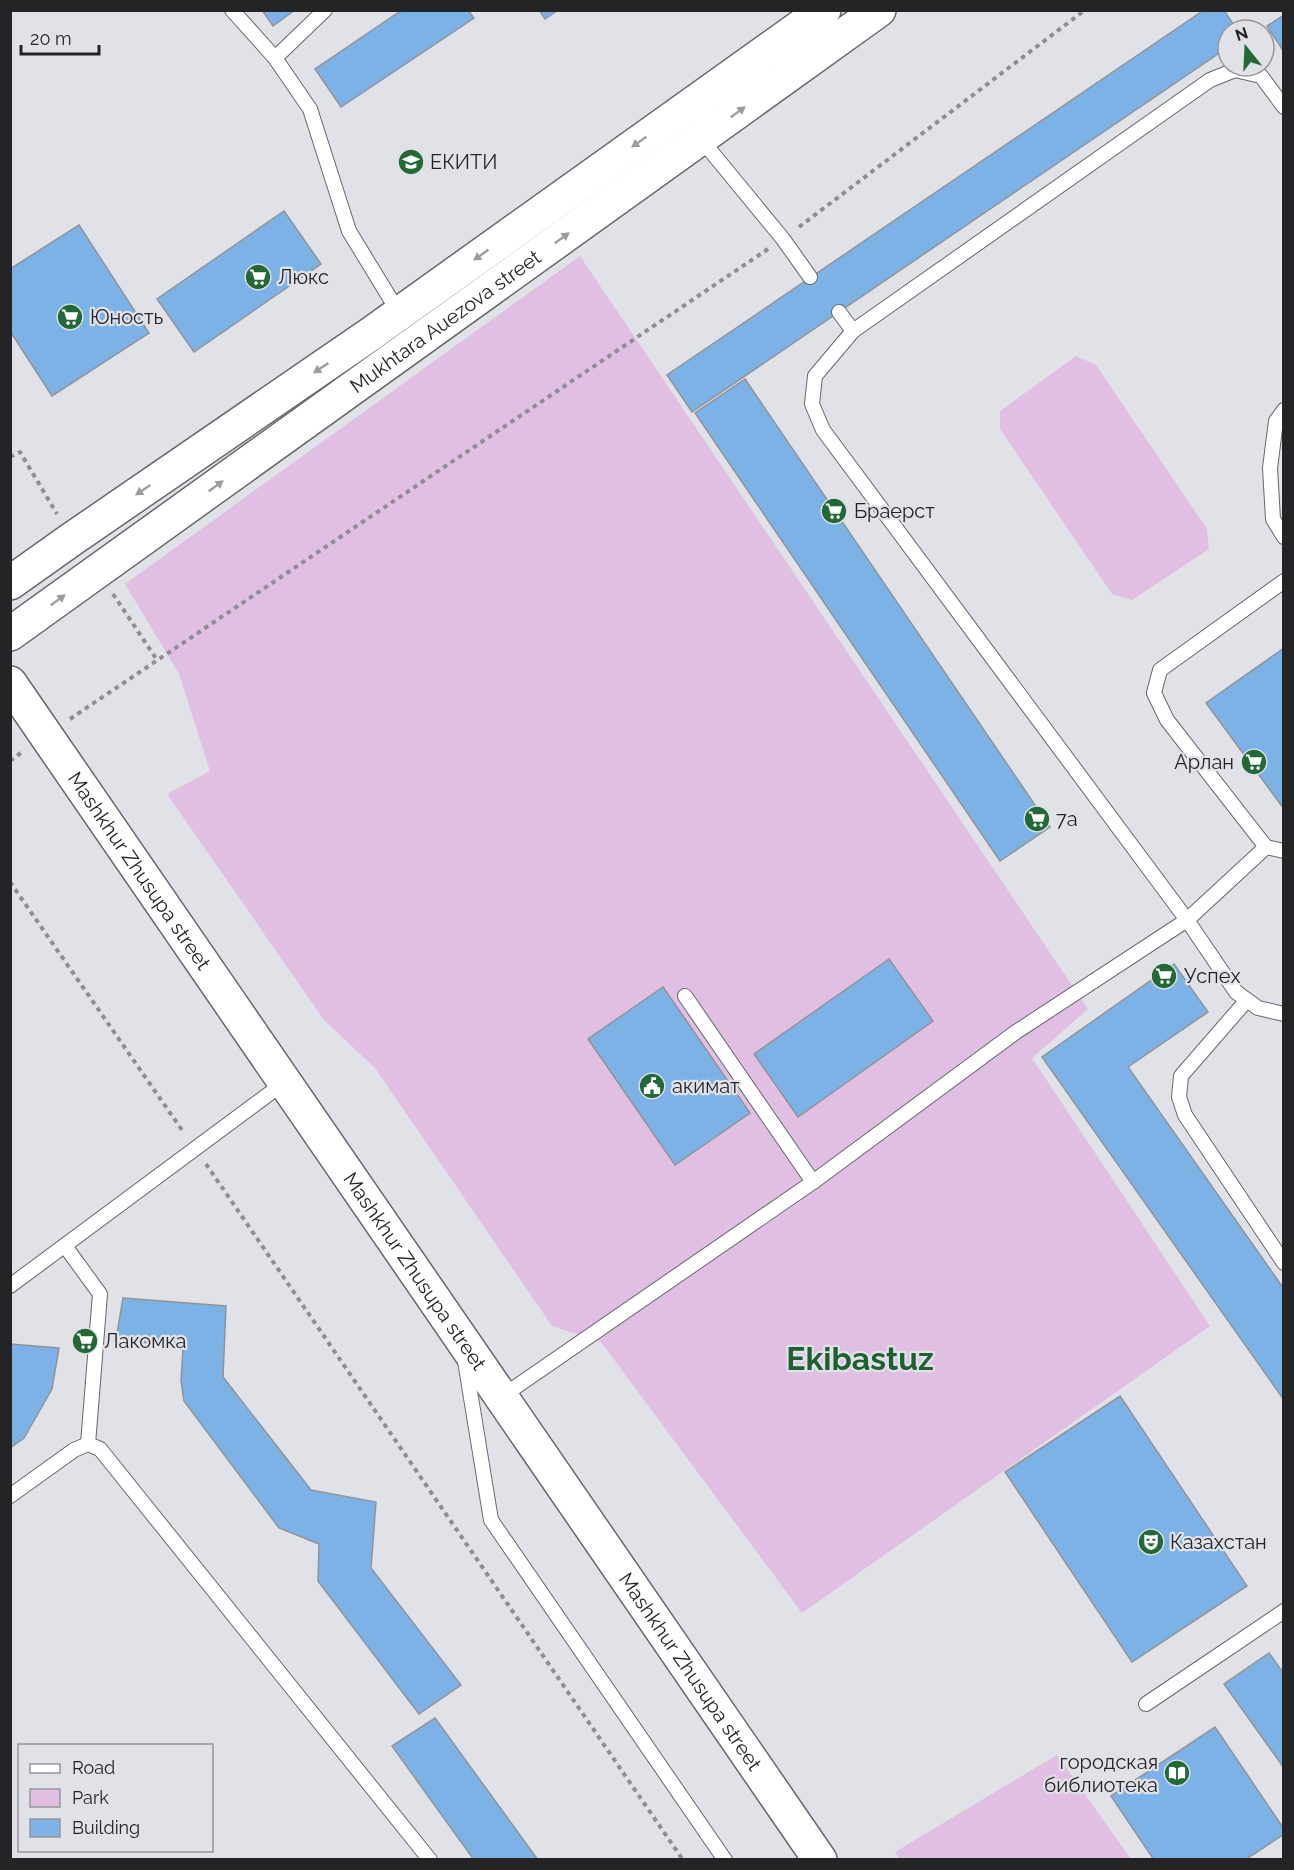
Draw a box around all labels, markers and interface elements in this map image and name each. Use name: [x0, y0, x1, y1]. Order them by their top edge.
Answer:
scale bar: [21, 18, 99, 56]
north arrow: [1216, 18, 1276, 78]
text: N: [1233, 23, 1250, 45]
text: 20 m: [30, 28, 72, 49]
one-way arrow: [729, 106, 745, 118]
one-way arrow: [632, 136, 648, 148]
school or university icon: ЕКИТИ: [396, 147, 426, 177]
place label: ЕКИТИ: [430, 150, 497, 174]
one-way arrow: [555, 232, 570, 244]
street label: Mukhtara Auezova street: [345, 245, 546, 398]
one-way arrow: [473, 249, 489, 261]
supermarket icon: Люкс: [243, 262, 273, 292]
place label: Люкс: [278, 265, 329, 289]
supermarket icon: Юность: [55, 302, 85, 332]
place label: Юность: [90, 305, 164, 329]
one-way arrow: [314, 362, 330, 374]
one-way arrow: [208, 480, 224, 492]
one-way arrow: [136, 484, 152, 496]
supermarket icon: Браерст: [819, 496, 849, 526]
place label: Браерст: [854, 499, 935, 523]
one-way arrow: [49, 594, 65, 606]
supermarket icon: Арлан: [1239, 747, 1269, 777]
place label: Арлан: [1174, 750, 1234, 774]
street label: Mashkhur Zhusupa street: [63, 767, 216, 975]
supermarket icon: 7а: [1022, 804, 1052, 834]
place label: 7а: [1056, 807, 1078, 831]
supermarket icon: Успех: [1149, 961, 1179, 991]
place label: Успех: [1184, 964, 1240, 988]
public building icon: акимат: [637, 1071, 667, 1101]
place label: акимат: [672, 1074, 740, 1098]
street label: Mashkhur Zhusupa street: [338, 1168, 491, 1375]
supermarket icon: Лакомка: [70, 1326, 100, 1356]
place label: Лакомка: [104, 1329, 186, 1353]
district label: Ekibastuz: [786, 1340, 934, 1377]
theatre icon: Казахстан: [1136, 1527, 1166, 1557]
place label: Казахстан: [1170, 1530, 1267, 1554]
street label: Mashkhur Zhusupa street: [614, 1568, 767, 1775]
legend: [18, 1744, 213, 1852]
place label: городская библиотека: [1044, 1750, 1158, 1797]
text: Road: [72, 1757, 115, 1778]
library icon: городская библиотека: [1162, 1758, 1192, 1788]
text: Park: [72, 1787, 109, 1808]
text: Building: [72, 1817, 140, 1838]

